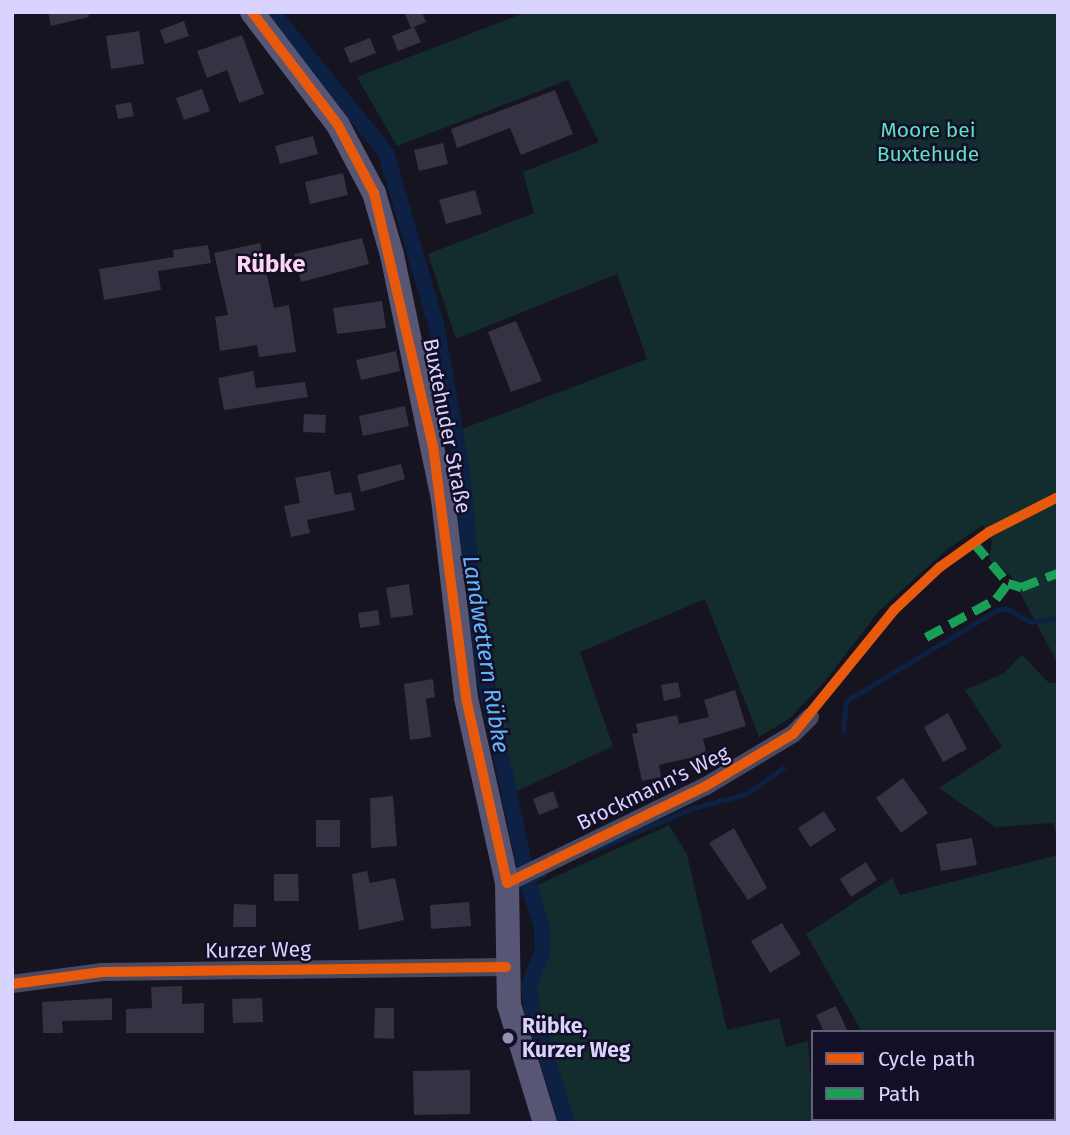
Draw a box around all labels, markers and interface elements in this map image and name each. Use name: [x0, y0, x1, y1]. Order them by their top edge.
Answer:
park label: Moore bei Buxtehude: [877, 117, 979, 167]
district label: Rübke: [236, 251, 306, 279]
street label: Buxtehuder Straße: [418, 336, 476, 516]
water label: Landwettern Rübke: [457, 553, 515, 755]
street label: Brockmann's Weg: [573, 740, 733, 836]
street label: Kurzer Weg: [205, 936, 311, 964]
place label: Rübke, Kurzer Weg: [522, 1013, 630, 1063]
marker: Rübke, Kurzer Weg: [500, 1030, 516, 1046]
legend: [811, 1030, 1056, 1121]
text: Cycle path: [878, 1046, 976, 1072]
text: Path: [878, 1081, 920, 1107]

